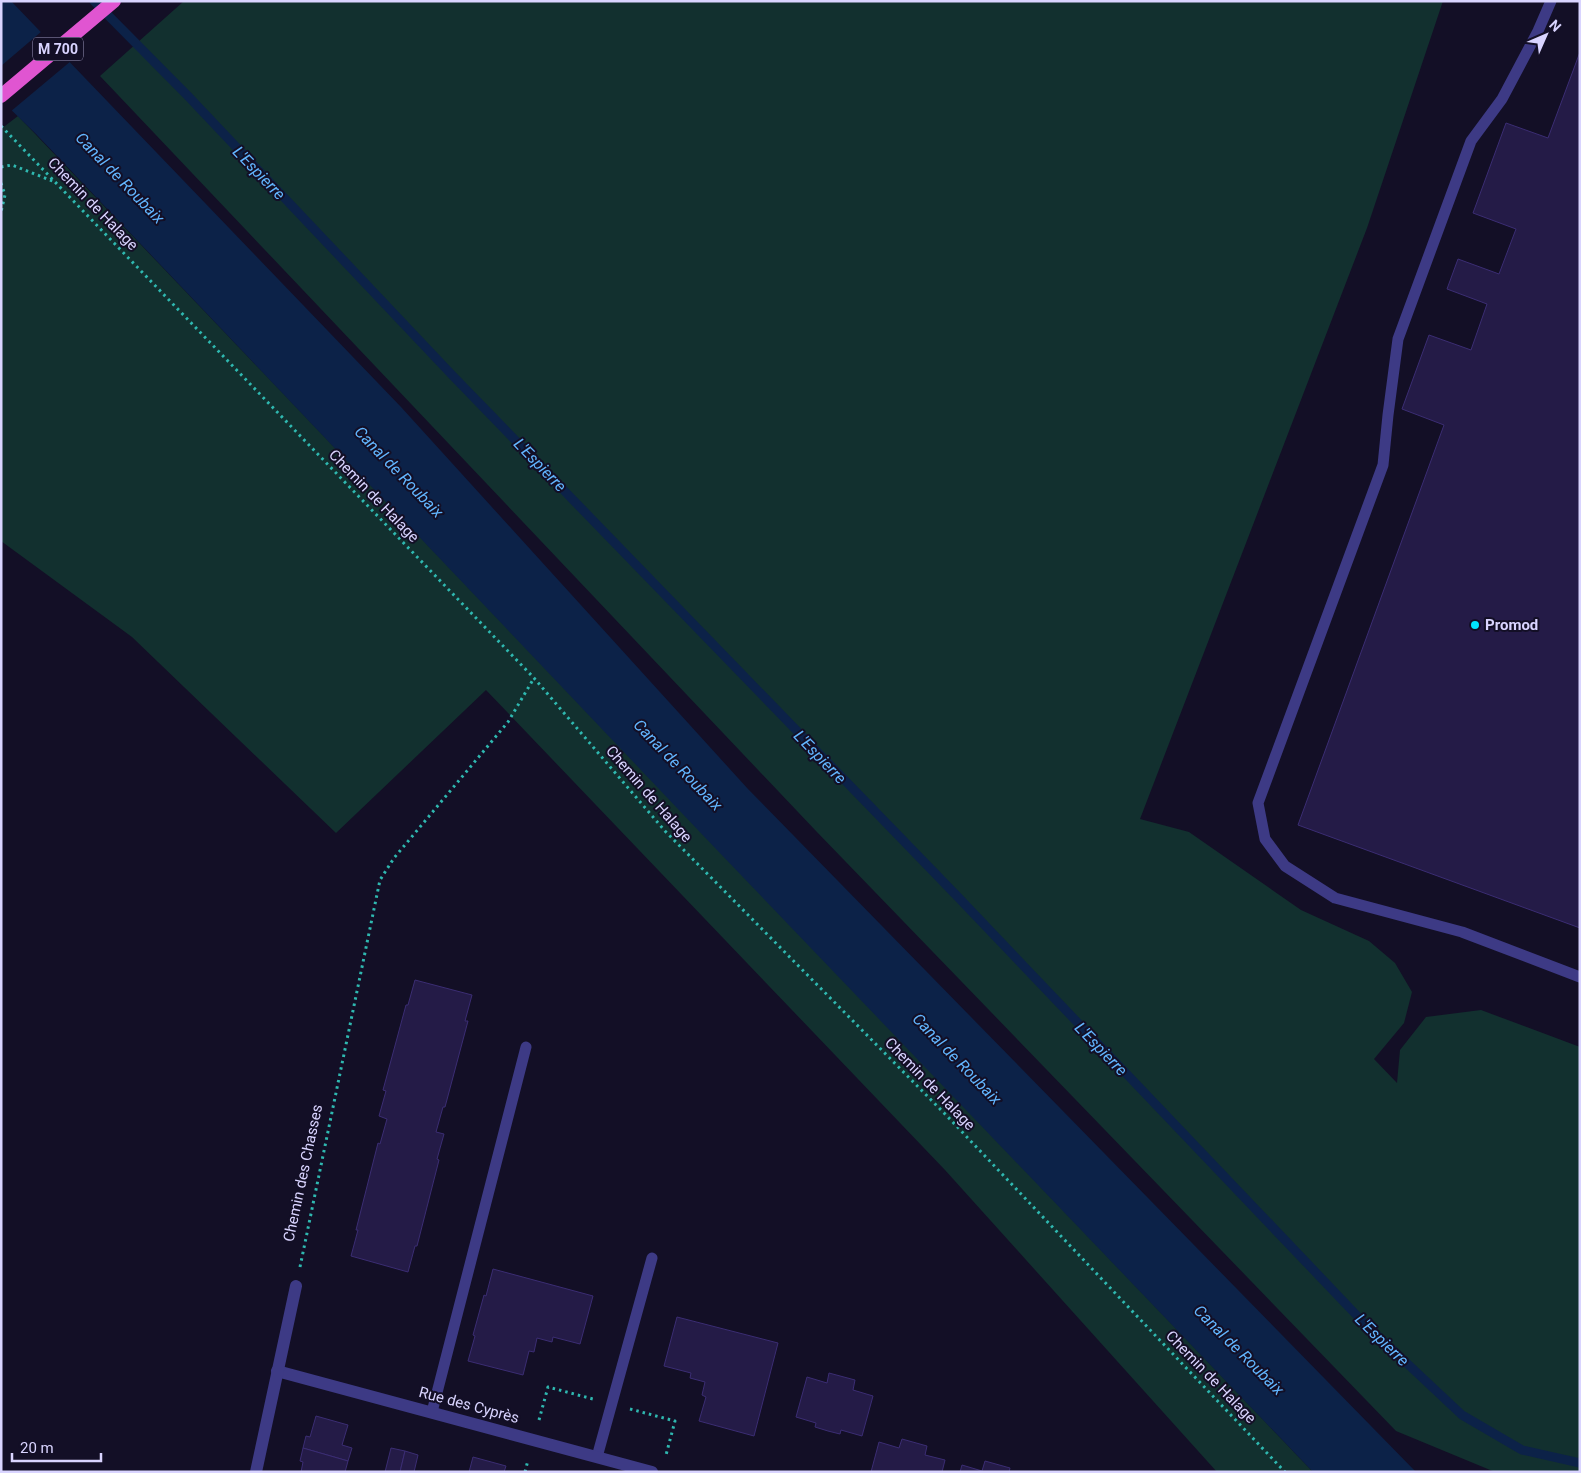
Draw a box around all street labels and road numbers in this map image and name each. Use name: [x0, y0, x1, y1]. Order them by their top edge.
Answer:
road number: M 700: [33, 38, 83, 61]
street label: Chemin de Halage: [44, 154, 142, 254]
street label: Chemin de Halage: [325, 446, 423, 546]
street label: Chemin de Halage: [602, 742, 696, 846]
street label: Chemin de Halage: [881, 1034, 979, 1134]
street label: Chemin des Chasses: [280, 1103, 326, 1243]
street label: Chemin de Halage: [1162, 1327, 1260, 1427]
street label: Rue des Cyprès: [417, 1383, 521, 1427]

